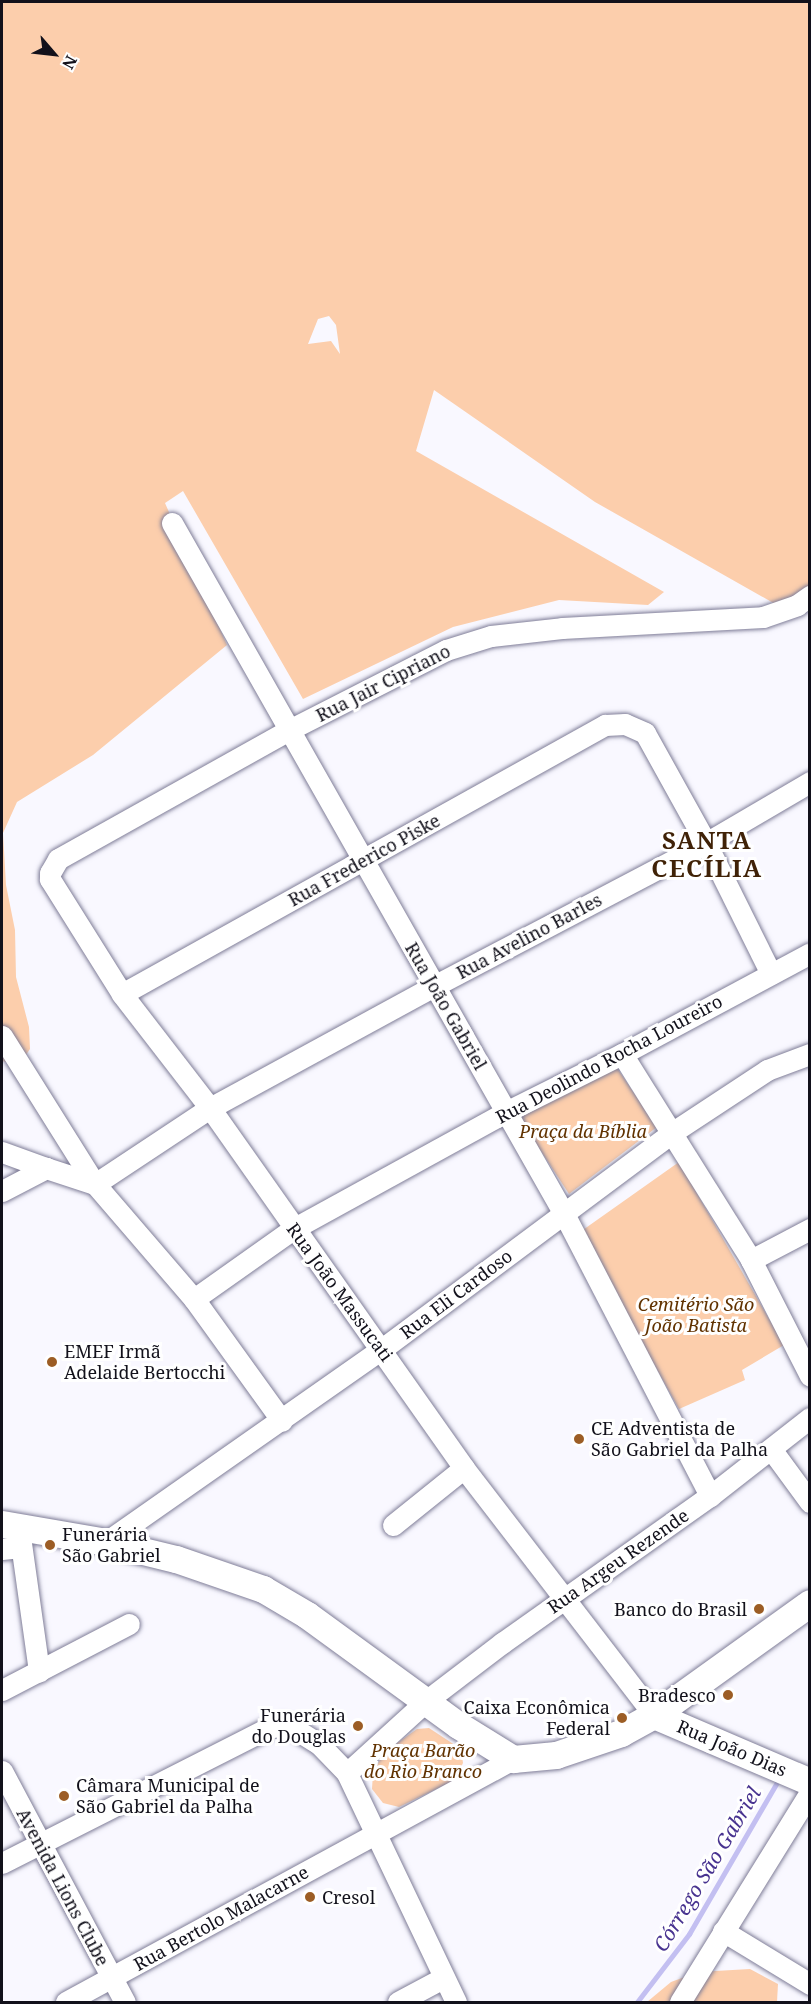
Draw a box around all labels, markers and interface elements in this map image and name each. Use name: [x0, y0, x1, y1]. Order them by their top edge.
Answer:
north arrow: [24, 24, 84, 84]
text: N: [57, 52, 83, 73]
street label: Rua Jair Cipriano: [312, 640, 454, 726]
street label: Rua Frederico Piske: [284, 809, 444, 911]
district label: SANTA CECÍLIA: [651, 826, 763, 882]
street label: Rua Avelino Barles: [453, 889, 605, 983]
street label: Rua João Gabriel: [401, 938, 491, 1074]
street label: Rua Deolindo Rocha Loureiro: [492, 990, 726, 1128]
park label: Praça da Bíblia: [519, 1120, 647, 1142]
street label: Rua João Massucati: [283, 1219, 397, 1365]
street label: Rua Eli Cardoso: [396, 1245, 516, 1343]
park label: Cemitério São João Batista: [638, 1294, 754, 1336]
place label: EMEF Irmã Adelaide Bertocchi: [64, 1341, 225, 1384]
marker: EMEF Irmã Adelaide Bertocchi: [45, 1355, 59, 1369]
place label: CE Adventista de São Gabriel da Palha: [591, 1418, 768, 1460]
marker: CE Adventista de São Gabriel da Palha: [572, 1432, 586, 1446]
street label: Rua Argeu Rezende: [543, 1504, 693, 1618]
place label: Funerária São Gabriel: [62, 1524, 160, 1567]
marker: Funerária São Gabriel: [43, 1538, 57, 1552]
place label: Banco do Brasil: [614, 1598, 747, 1620]
marker: Banco do Brasil: [752, 1602, 766, 1616]
place label: Bradesco: [638, 1684, 716, 1706]
marker: Bradesco: [721, 1688, 735, 1702]
place label: Caixa Econômica Federal: [464, 1697, 610, 1740]
place label: Funerária do Douglas: [251, 1705, 346, 1748]
marker: Caixa Econômica Federal: [615, 1711, 629, 1725]
street label: Rua João Dias: [674, 1715, 790, 1781]
marker: Funerária do Douglas: [351, 1719, 365, 1733]
park label: Praça Barão do Rio Branco: [364, 1740, 482, 1782]
place label: Câmara Municipal de São Gabriel da Palha: [76, 1775, 260, 1818]
water label: Córrego São Gabriel: [648, 1782, 766, 1956]
marker: Câmara Municipal de São Gabriel da Palha: [57, 1789, 71, 1803]
street label: Avenida Lions Clube: [12, 1804, 114, 1970]
street label: Rua Bertolo Malacarne: [130, 1861, 312, 1975]
place label: Cresol: [322, 1886, 375, 1908]
marker: Cresol: [303, 1890, 317, 1904]

